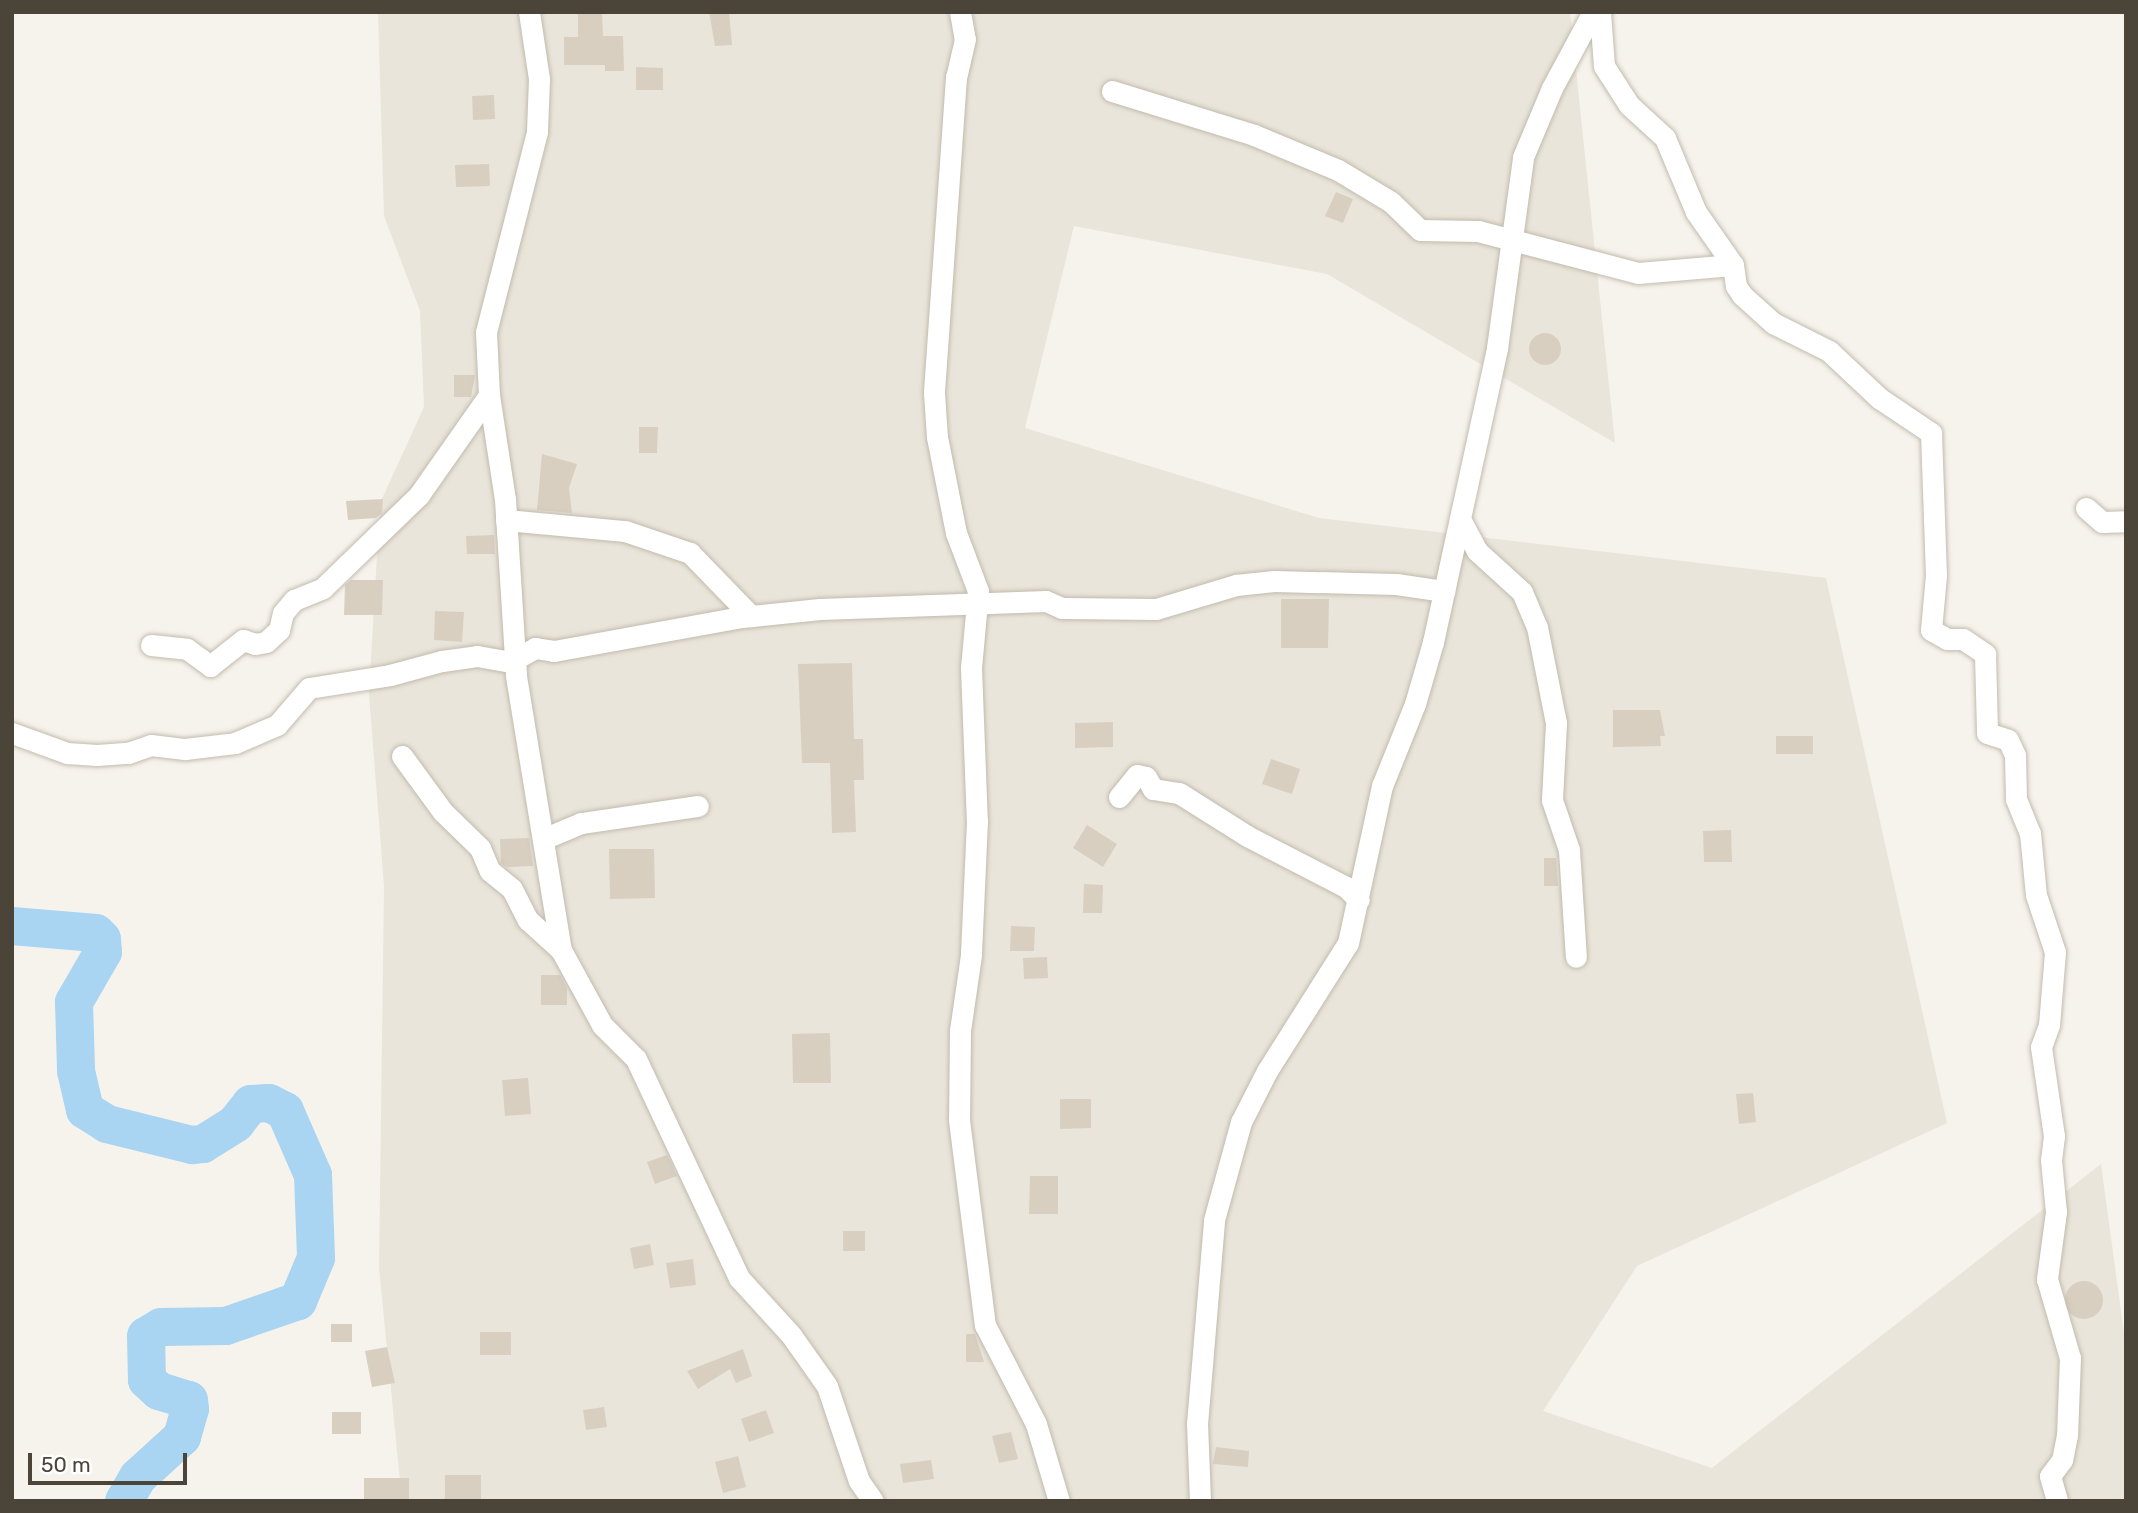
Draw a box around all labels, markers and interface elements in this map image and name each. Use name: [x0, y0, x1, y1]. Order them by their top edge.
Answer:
scale bar: [32, 1440, 191, 1484]
text: 50 m: [41, 1452, 91, 1477]

